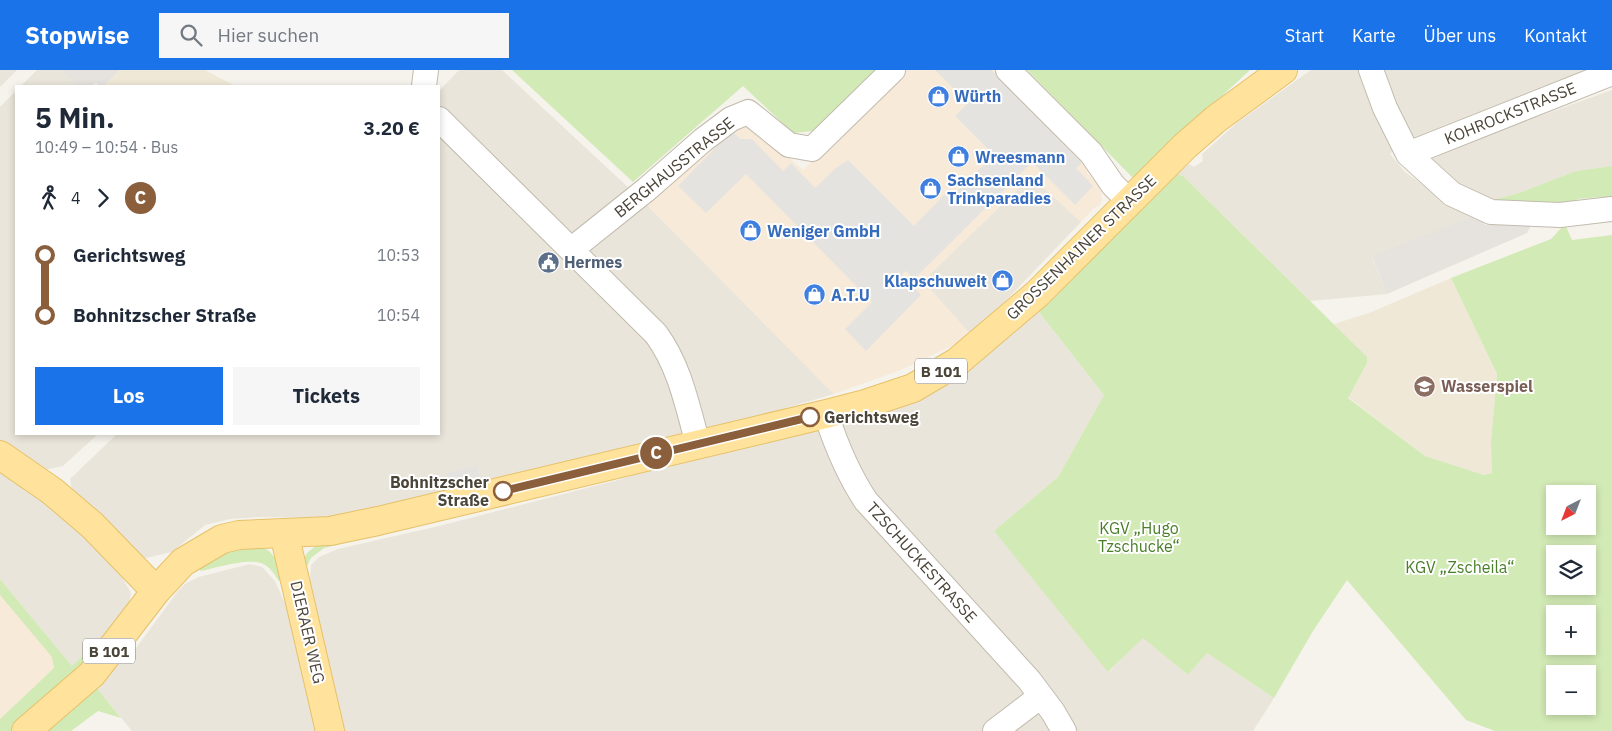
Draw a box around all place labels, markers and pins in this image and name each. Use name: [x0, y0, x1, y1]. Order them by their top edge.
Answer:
shop icon: Würth: [926, 84, 950, 108]
place label: Würth: [954, 86, 1001, 106]
shop icon: Wreesmann: [947, 145, 971, 169]
place label: Wreesmann: [975, 147, 1065, 167]
place label: Sachsenland Trinkparadies: [947, 170, 1051, 208]
shop icon: Sachsenland Trinkparadies: [919, 177, 943, 201]
shop icon: Weniger GmbH: [739, 219, 763, 243]
place label: Weniger GmbH: [767, 221, 880, 241]
public building icon: Hermes: [536, 250, 560, 274]
place label: Hermes: [564, 252, 622, 272]
shop icon: Klapschuweit: [991, 269, 1015, 293]
place label: Klapschuweit: [884, 271, 987, 291]
shop icon: A.T.U: [803, 283, 827, 307]
place label: A.T.U: [831, 285, 870, 305]
school or university icon: Wasserspiel: [1413, 374, 1437, 398]
place label: Wasserspiel: [1441, 376, 1533, 396]
marker: Gerichtsweg: [800, 407, 820, 427]
place label: Gerichtsweg: [824, 407, 919, 427]
place label: Bohnitzscher Straße: [390, 472, 490, 510]
marker: Bohnitzscher Straße: [493, 481, 513, 501]

